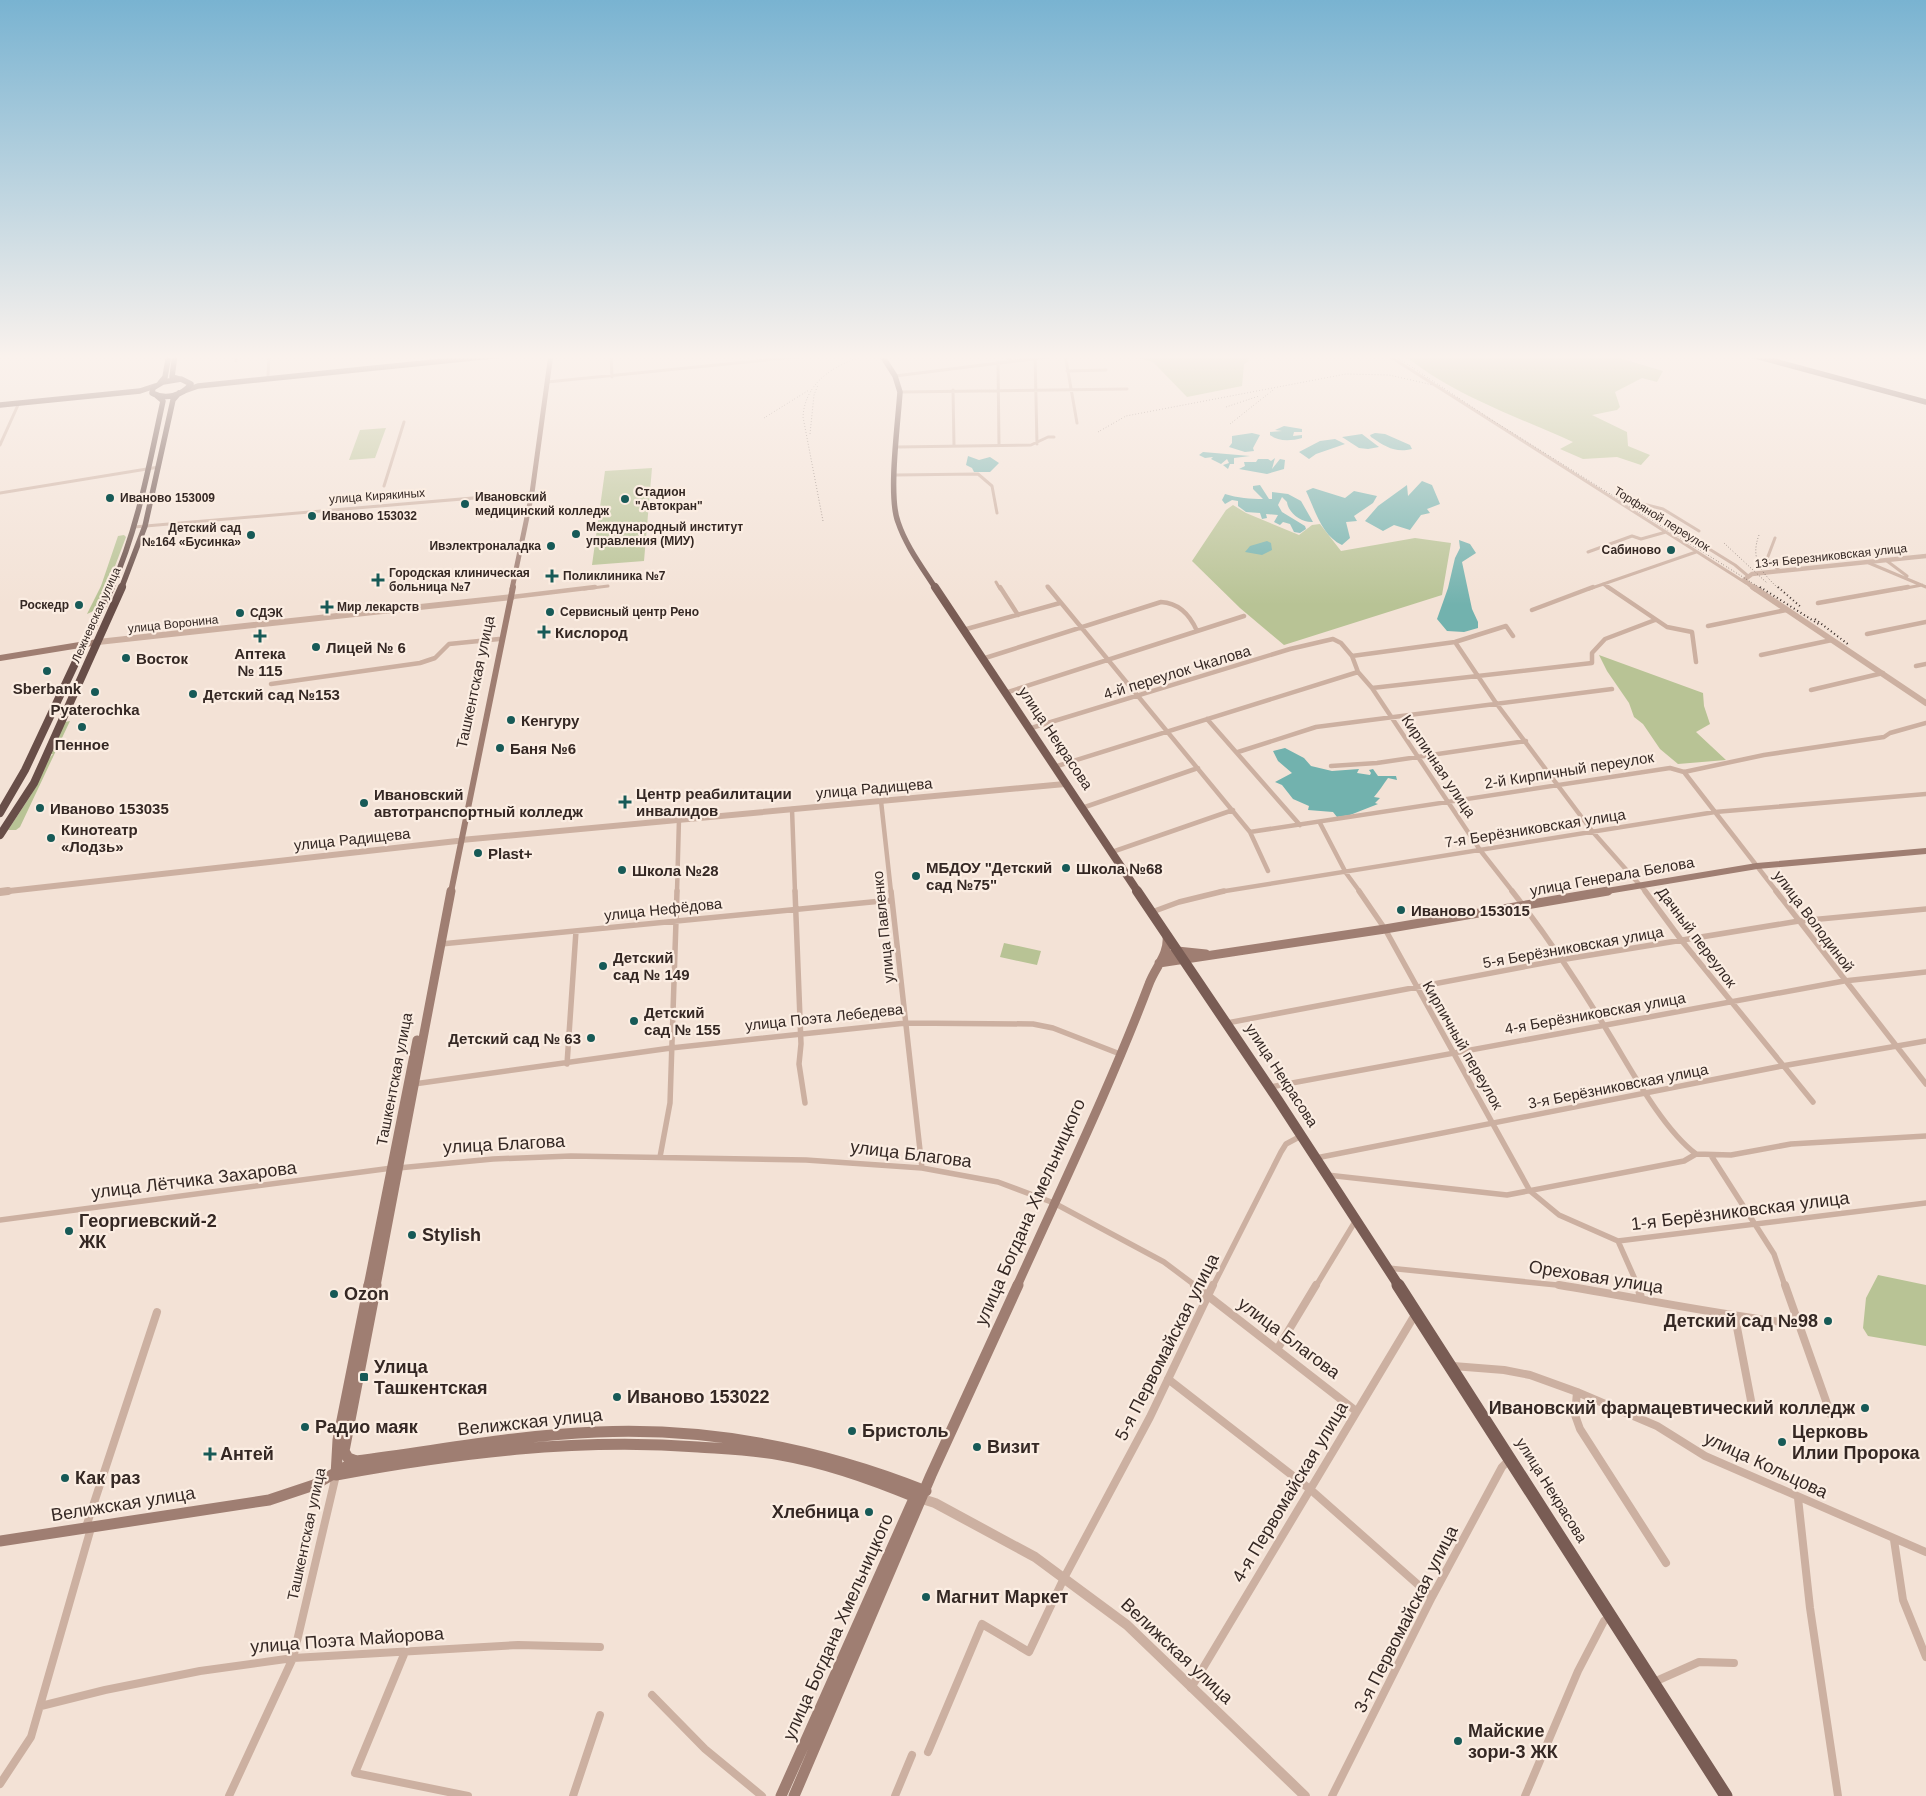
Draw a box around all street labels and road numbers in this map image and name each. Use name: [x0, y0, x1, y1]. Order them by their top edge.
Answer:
street label: Торфяной переулок: [1611, 484, 1713, 555]
street label: улица Кирякиных: [328, 486, 426, 506]
street label: 13-я Березниковская улица: [1754, 541, 1908, 571]
street label: Лежневская улица: [69, 565, 123, 665]
street label: улица Воронина: [127, 612, 219, 636]
street label: Ташкентская улица: [453, 613, 498, 750]
street label: 4-й переулок Чкалова: [1102, 641, 1253, 702]
street label: улица Некрасова: [1015, 684, 1097, 793]
street label: Кирпичная улица: [1398, 712, 1480, 821]
street label: 2-й Кирпичный переулок: [1483, 748, 1655, 792]
street label: улица Радищева: [815, 774, 934, 802]
street label: 7-я Берёзниковская улица: [1443, 805, 1627, 851]
street label: улица Радищева: [293, 824, 412, 854]
street label: улица Генерала Белова: [1529, 853, 1696, 899]
street label: улица Володиной: [1770, 867, 1858, 975]
street label: улица Павленко: [869, 870, 897, 984]
street label: Дачный переулок: [1654, 883, 1741, 991]
street label: улица Нефёдова: [603, 894, 723, 924]
street label: 5-я Берёзниковская улица: [1481, 923, 1665, 971]
street label: Кирпичный переулок: [1419, 978, 1507, 1113]
street label: 4-я Берёзниковская улица: [1503, 989, 1687, 1037]
street label: улица Поэта Лебедева: [744, 1000, 904, 1034]
street label: Ташкентская улица: [373, 1010, 415, 1147]
street label: улица Некрасова: [1242, 1020, 1322, 1130]
street label: 3-я Берёзниковская улица: [1526, 1060, 1710, 1112]
street label: улица Богдана Хмельницкого: [971, 1096, 1089, 1328]
street label: улица Благова: [442, 1131, 567, 1157]
street label: улица Благова: [849, 1137, 974, 1171]
street label: улица Лётчика Захарова: [90, 1157, 299, 1202]
street label: 1-я Берёзниковская улица: [1630, 1188, 1851, 1234]
street label: 5-я Первомайская улица: [1111, 1249, 1223, 1444]
street label: Ореховая улица: [1527, 1256, 1666, 1298]
street label: улица Благова: [1234, 1293, 1345, 1383]
street label: 4-я Первомайская улица: [1228, 1397, 1352, 1586]
street label: Велижская улица: [457, 1404, 604, 1440]
street label: улица Кольцова: [1701, 1428, 1832, 1503]
street label: улица Некрасова: [1513, 1435, 1591, 1546]
street label: Ташкентская улица: [284, 1465, 329, 1602]
street label: Велижская улица: [50, 1483, 197, 1525]
street label: улица Богдана Хмельницкого: [779, 1511, 897, 1743]
street label: 3-я Первомайская улица: [1350, 1521, 1462, 1716]
street label: Велижская улица: [1117, 1594, 1238, 1709]
street label: улица Поэта Майорова: [250, 1623, 445, 1657]

